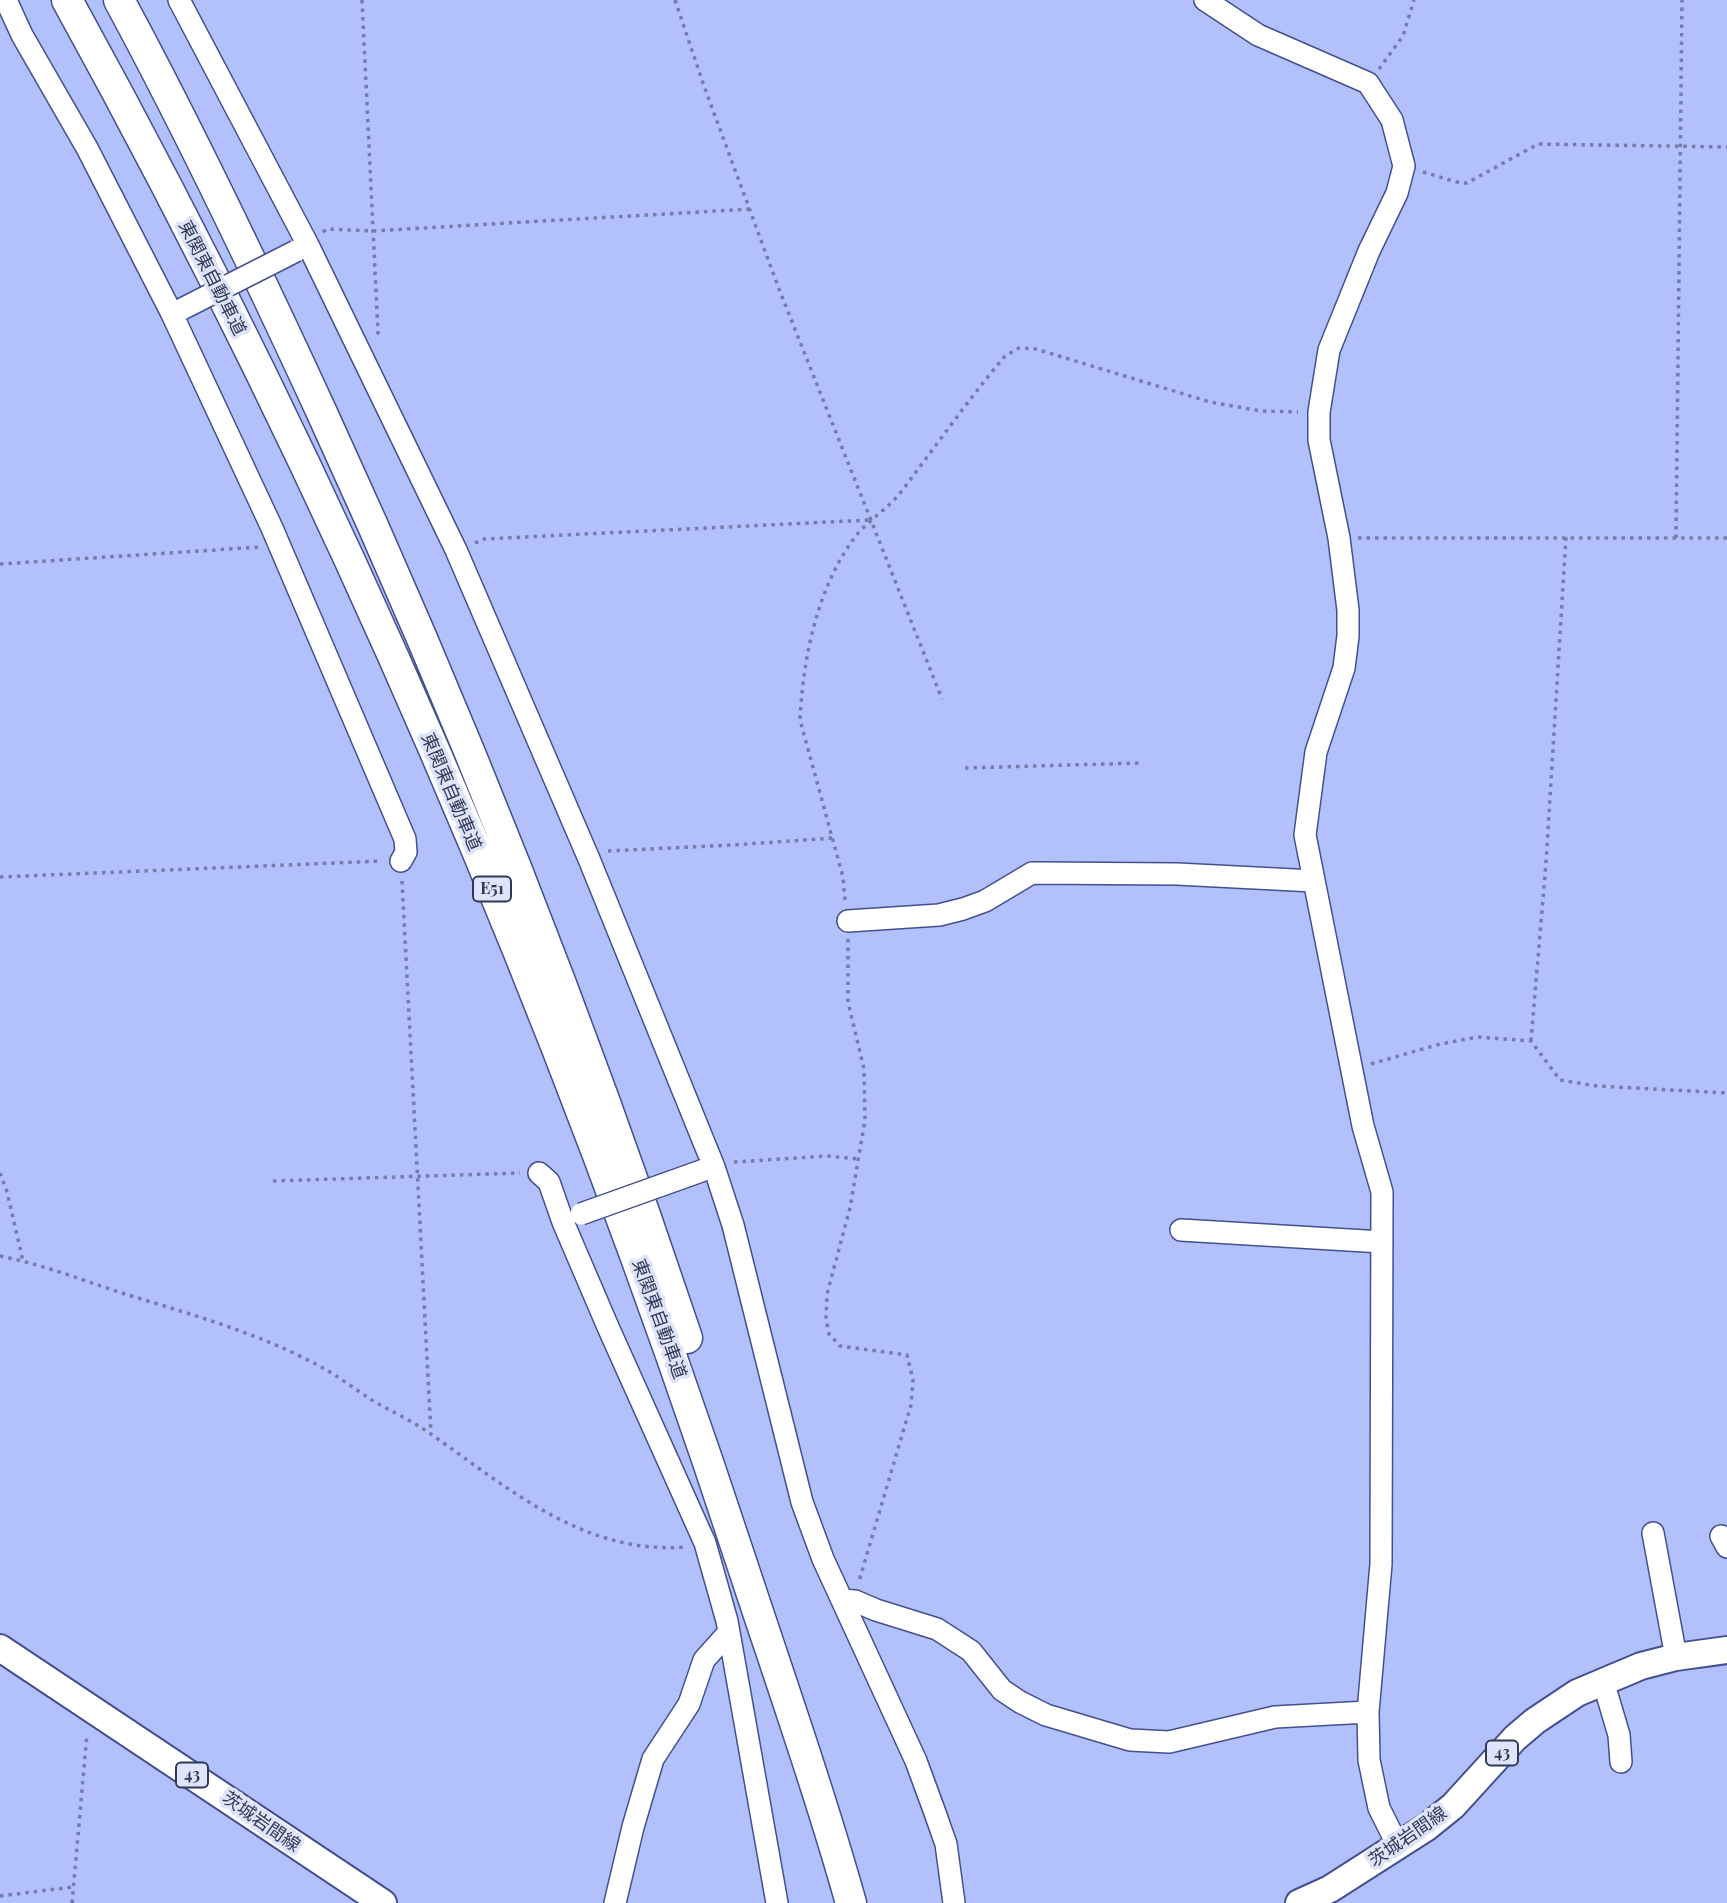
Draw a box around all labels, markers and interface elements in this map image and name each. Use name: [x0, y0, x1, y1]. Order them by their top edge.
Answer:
street label: 東関東自動車道: [174, 217, 250, 339]
street label: 東関東自動車道: [416, 730, 486, 854]
road number: E51: [473, 876, 511, 902]
street label: 東関東自動車道: [627, 1256, 691, 1382]
road number: 43: [1486, 1740, 1518, 1765]
road number: 43: [176, 1763, 208, 1788]
street label: 茨城岩間線: [218, 1787, 304, 1857]
street label: 茨城岩間線: [1365, 1802, 1451, 1872]

